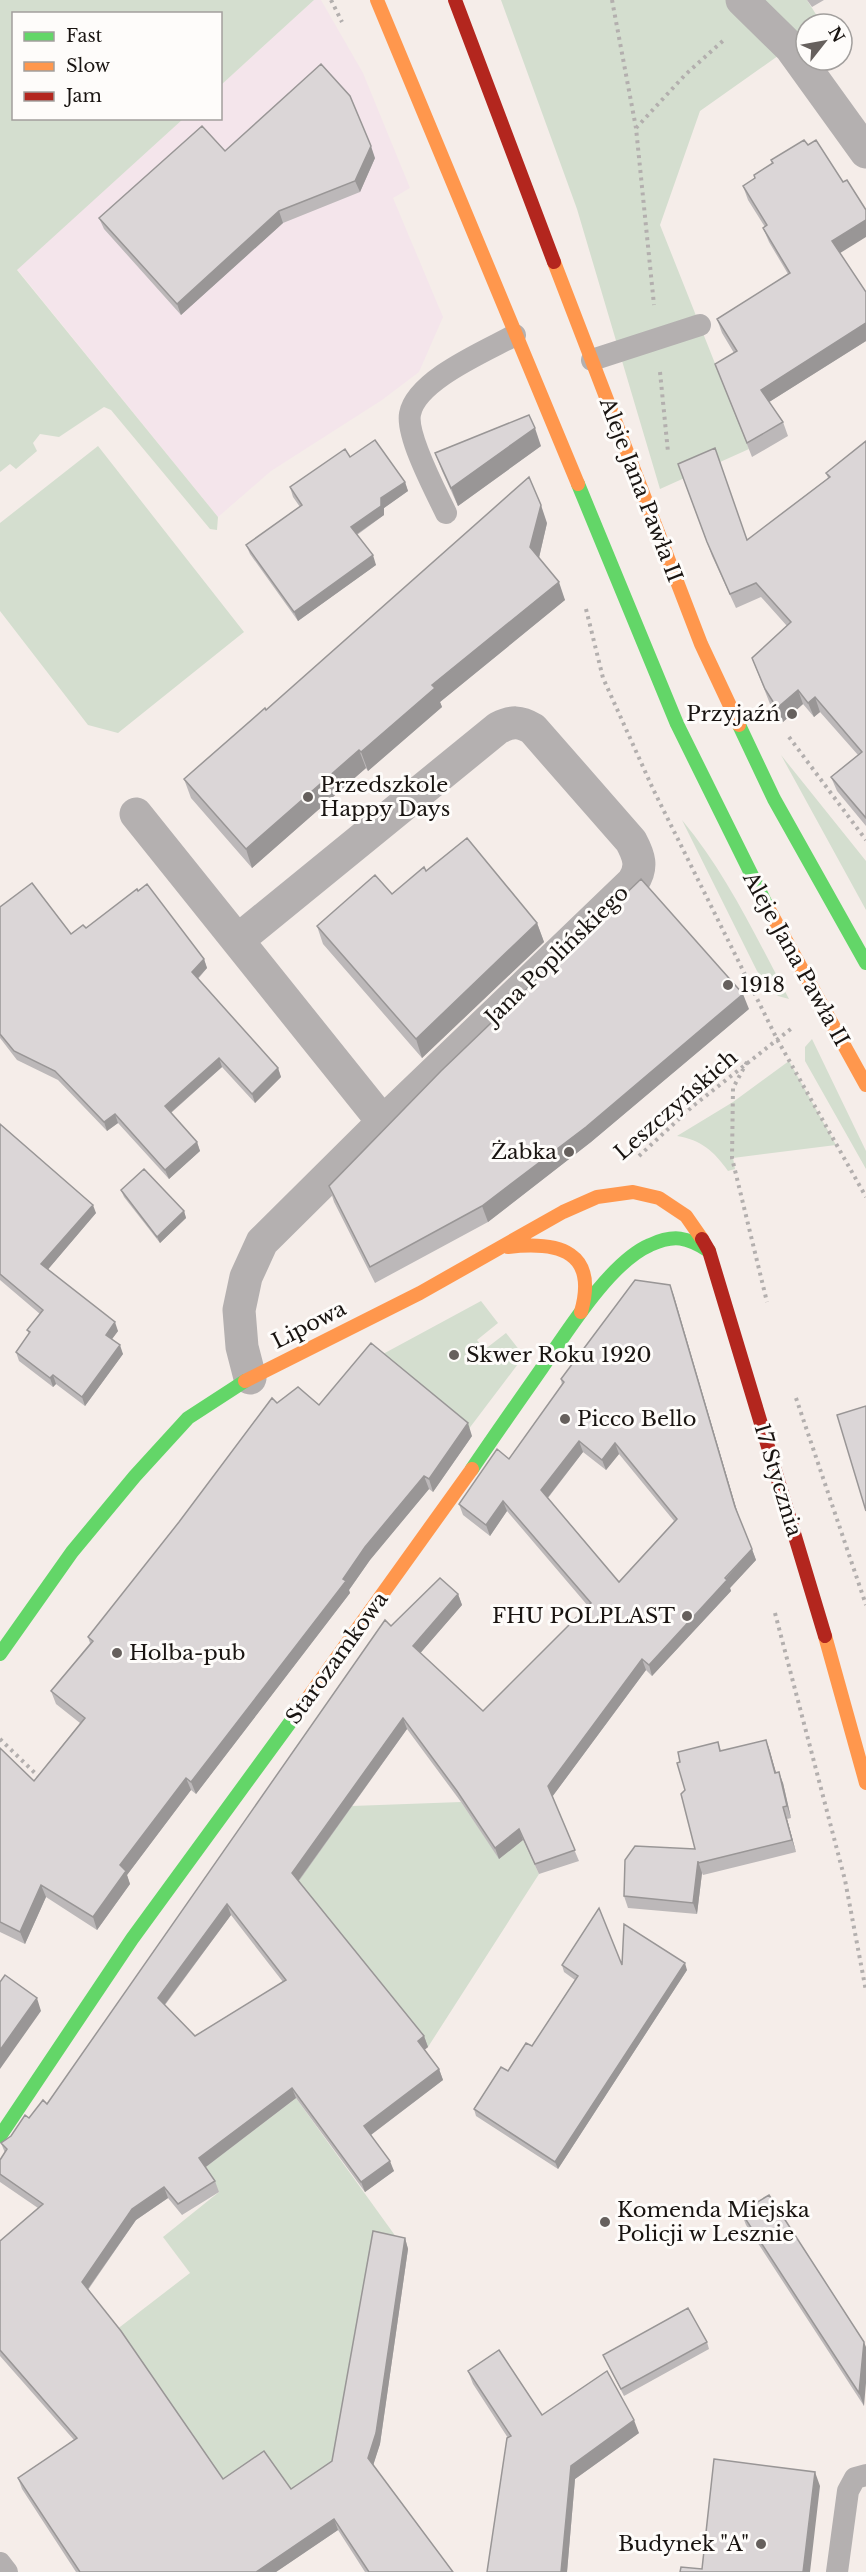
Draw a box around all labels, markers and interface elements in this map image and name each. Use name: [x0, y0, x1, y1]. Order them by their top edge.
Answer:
legend: [12, 12, 222, 120]
north arrow: [794, 12, 854, 72]
text: N: [824, 23, 849, 46]
text: Fast: [66, 25, 103, 47]
text: Slow: [66, 55, 111, 77]
text: Jam: [64, 85, 102, 107]
street label: Aleje Jana Pawła II: [593, 393, 688, 586]
place label: Przyjaźń: [686, 701, 780, 727]
marker: Przyjaźń: [785, 707, 799, 721]
place label: Przedszkole Happy Days: [320, 772, 450, 822]
marker: Przedszkole Happy Days: [301, 790, 315, 804]
street label: Aleje Jana Pawła II: [737, 866, 855, 1051]
street label: Jana Poplińskiego: [478, 880, 634, 1032]
place label: 1918: [740, 972, 785, 998]
marker: 1918: [721, 978, 735, 992]
street label: Leszczyńskich: [609, 1044, 743, 1166]
place label: Żabka: [491, 1139, 557, 1165]
marker: Żabka: [562, 1145, 576, 1159]
street label: Lipowa: [268, 1295, 351, 1355]
place label: Skwer Roku 1920: [466, 1342, 651, 1368]
marker: Skwer Roku 1920: [447, 1348, 461, 1362]
place label: Picco Bello: [577, 1406, 696, 1432]
marker: Picco Bello: [558, 1412, 572, 1426]
street label: 17 Stycznia: [749, 1420, 808, 1540]
street label: Starozamkowa: [280, 1587, 394, 1729]
place label: FHU POLPLAST: [492, 1603, 675, 1629]
marker: FHU POLPLAST: [680, 1609, 694, 1623]
place label: Holba-pub: [129, 1640, 246, 1666]
marker: Holba-pub: [110, 1646, 124, 1660]
place label: Komenda Miejska Policji w Lesznie: [617, 2197, 810, 2247]
marker: Komenda Miejska Policji w Lesznie: [598, 2215, 612, 2229]
place label: Budynek "A": [618, 2531, 749, 2557]
marker: Budynek "A": [754, 2537, 768, 2551]

